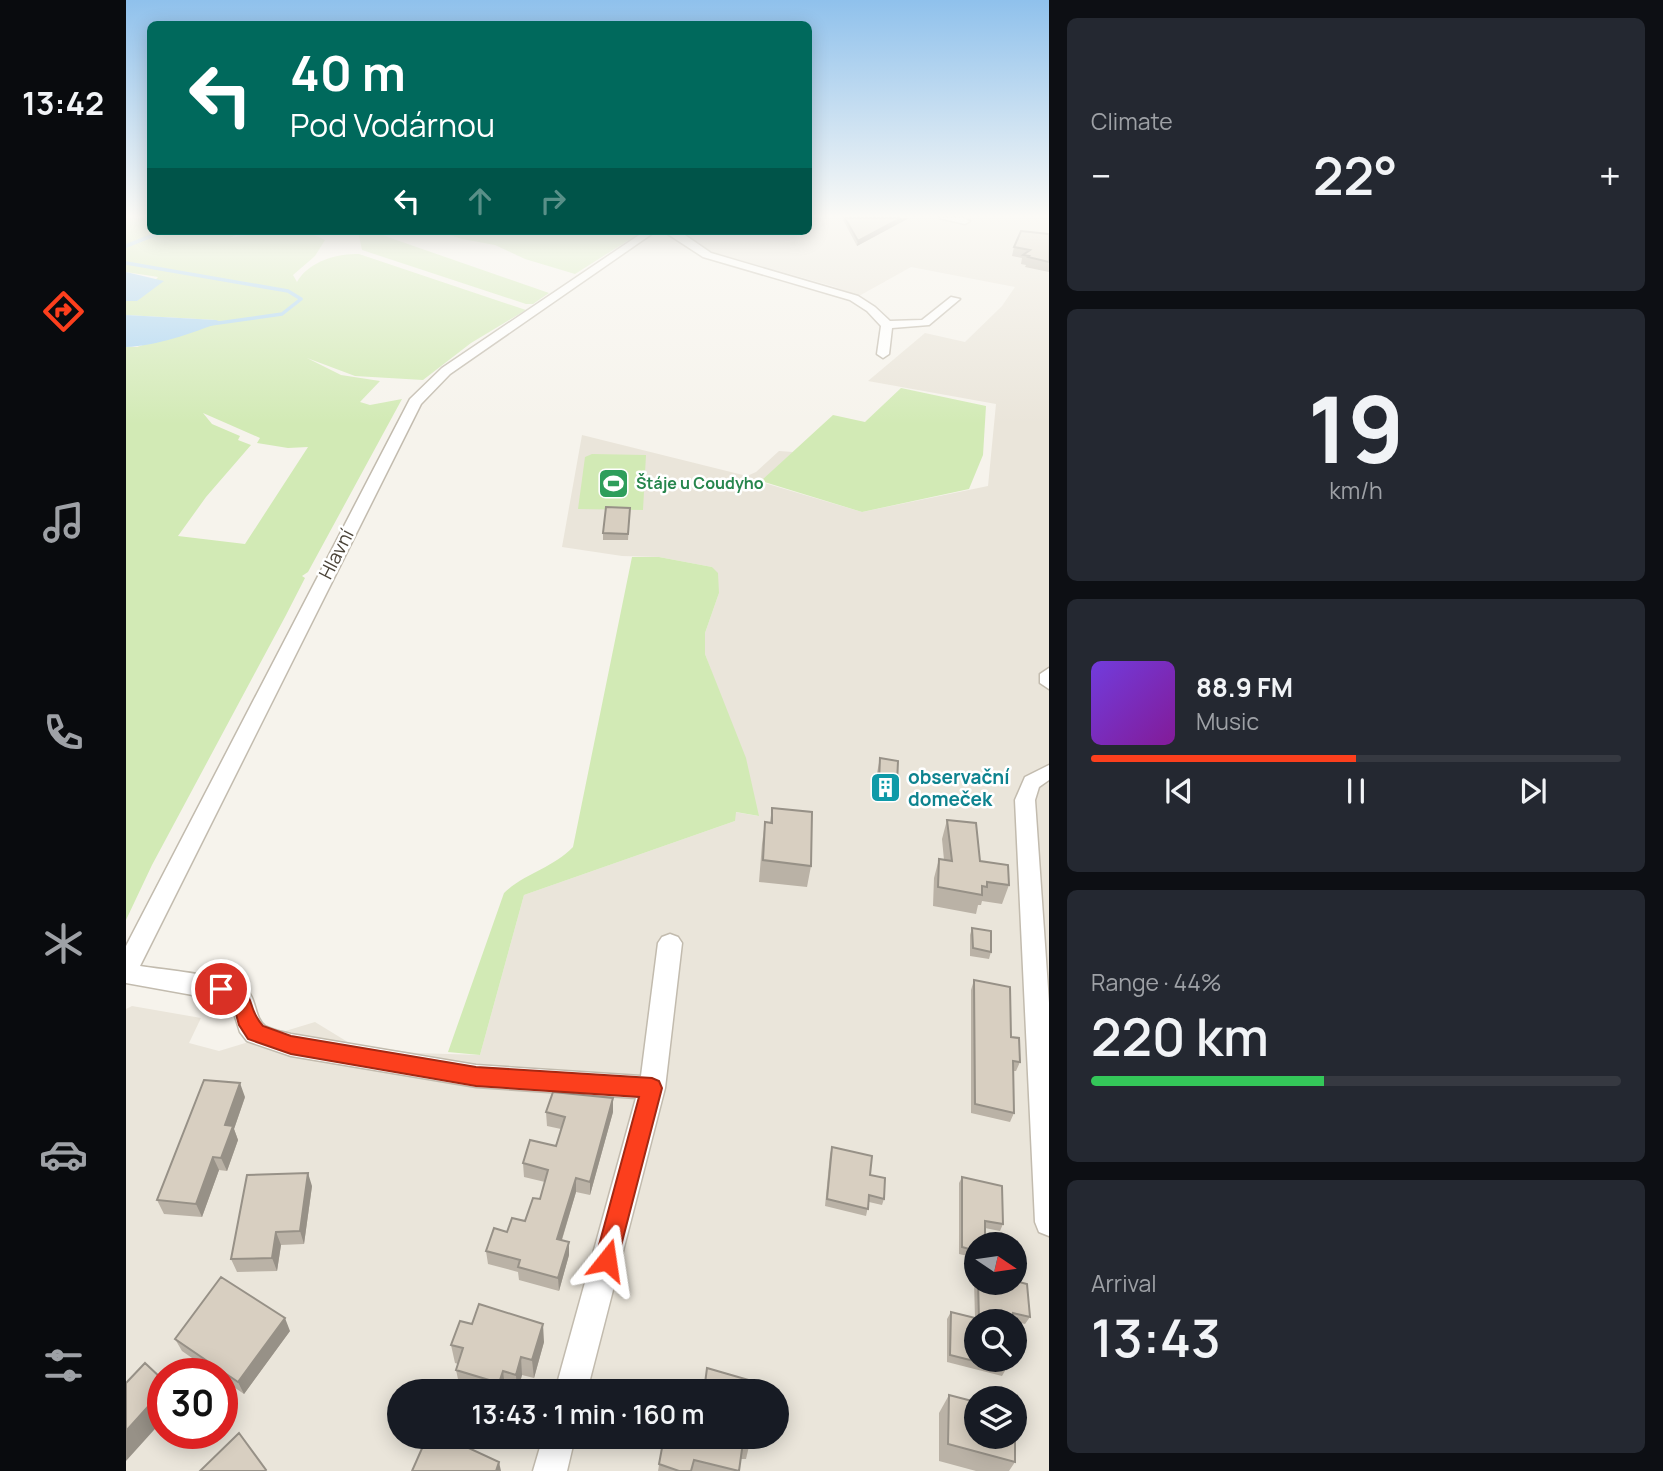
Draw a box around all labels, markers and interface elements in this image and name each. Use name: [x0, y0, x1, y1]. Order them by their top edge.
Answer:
text: 40 m: [290, 39, 406, 106]
icon: left: [175, 49, 266, 140]
text: 13:42: [22, 81, 104, 125]
text: Pod Vodárnou: [290, 103, 495, 147]
text: Climate: [1091, 105, 1173, 137]
text: 22°: [1313, 140, 1398, 211]
text: −: [1091, 149, 1112, 201]
text: +: [1599, 149, 1621, 201]
icon: left: [388, 182, 426, 220]
icon: ahead: [461, 182, 499, 220]
icon: right: [534, 182, 572, 220]
icon: directions: [39, 287, 88, 336]
text: 19: [1308, 366, 1404, 490]
sports icon: Štáje u Coudyho: [596, 466, 630, 500]
place label: Štáje u Coudyho: [636, 472, 764, 494]
text: km/h: [1329, 474, 1383, 506]
icon: music: [39, 498, 88, 547]
street label: Hlavní: [312, 524, 360, 584]
text: 88.9 FM: [1196, 669, 1293, 705]
text: Music: [1196, 705, 1259, 737]
icon: phone: [39, 708, 88, 757]
place label: observační domeček: [908, 764, 1010, 812]
building icon: observační domeček: [868, 771, 902, 805]
icon: previous: [1160, 772, 1198, 810]
icon: pause: [1337, 772, 1375, 810]
icon: next: [1514, 772, 1552, 810]
icon: climate: [39, 919, 88, 968]
pin: [191, 959, 251, 1019]
text: Range · 44%: [1091, 966, 1222, 998]
icon: arrive: [202, 970, 240, 1008]
text: 220 km: [1091, 1001, 1269, 1072]
icon: car: [39, 1130, 88, 1179]
position arrow: [570, 1223, 644, 1297]
north arrow: [964, 1232, 1027, 1295]
map controls: [964, 1232, 1027, 1449]
text: Arrival: [1091, 1267, 1157, 1299]
text: 13:43: [1091, 1302, 1221, 1373]
button: search: [964, 1309, 1027, 1372]
icon: filters: [39, 1341, 88, 1390]
speed limit sign: 30: [147, 1358, 238, 1449]
button: layers: [964, 1386, 1027, 1449]
text: 13:43 · 1 min · 160 m: [472, 1396, 704, 1432]

